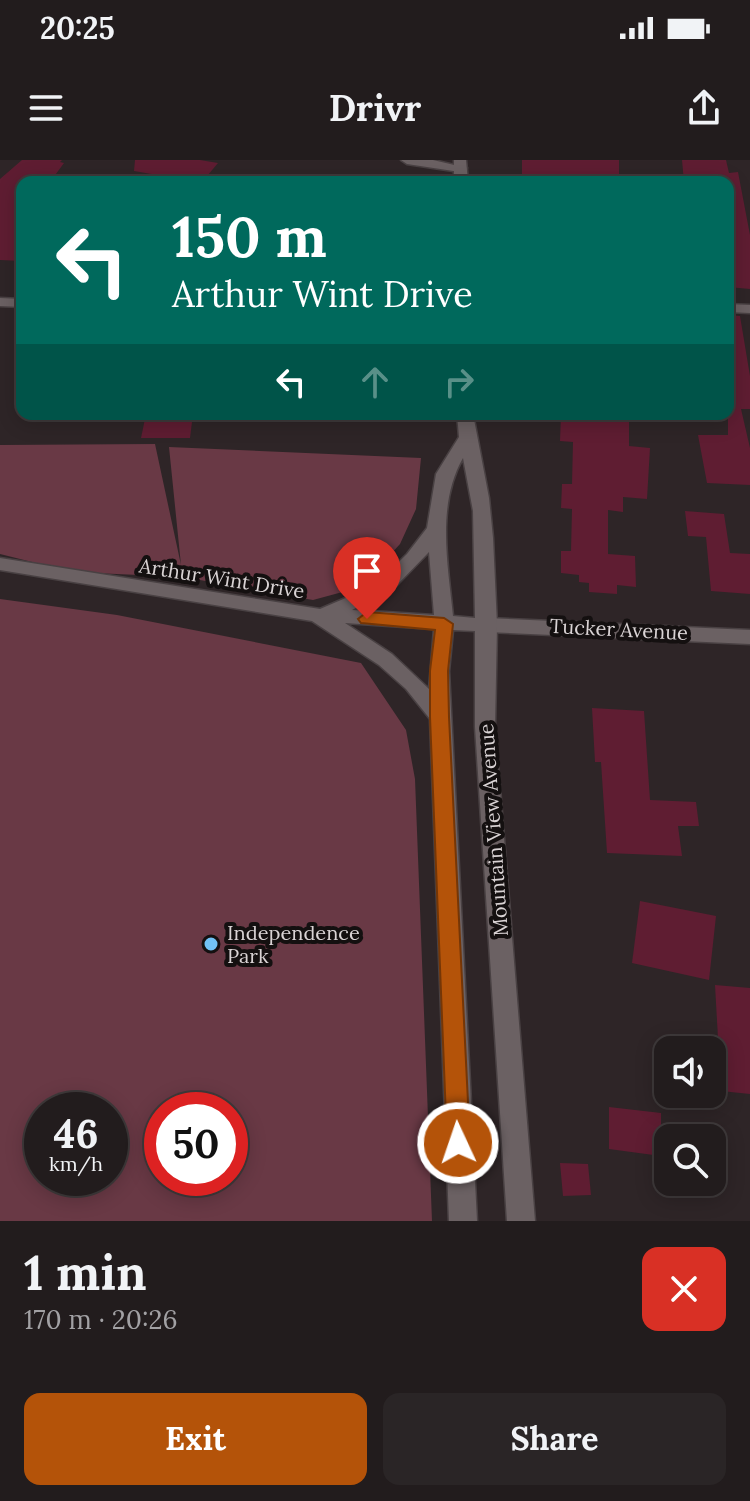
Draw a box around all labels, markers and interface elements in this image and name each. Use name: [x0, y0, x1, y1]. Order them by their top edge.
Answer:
text: 20:25: [40, 9, 115, 47]
text: Drivr: [329, 85, 421, 131]
icon: menu: [24, 86, 68, 130]
icon: share: [682, 86, 726, 130]
text: 150 m: [172, 201, 327, 272]
icon: left: [40, 208, 144, 312]
text: Arthur Wint Drive: [172, 271, 473, 317]
icon: left: [269, 360, 313, 404]
icon: ahead: [353, 360, 397, 404]
icon: right: [437, 360, 481, 404]
pin: [333, 537, 401, 619]
icon: arrive: [345, 549, 389, 593]
street label: Arthur Wint Drive: [137, 552, 307, 603]
street label: Tucker Avenue: [549, 613, 689, 645]
street label: Mountain View Avenue: [473, 723, 513, 937]
place label: Independence Park: [227, 920, 360, 968]
marker: Independence Park: [202, 935, 220, 953]
map controls: [654, 1036, 726, 1196]
button: sound: [654, 1036, 726, 1108]
speed limit sign: 50: [144, 1092, 248, 1196]
position arrow: [416, 1101, 500, 1185]
text: 46: [54, 1108, 98, 1159]
button: search: [654, 1124, 726, 1196]
text: km/h: [49, 1151, 103, 1176]
text: 1 min: [24, 1242, 147, 1303]
button: close: [642, 1247, 726, 1331]
text: 170 m · 20:26: [24, 1303, 177, 1336]
button: Exit: [24, 1393, 367, 1485]
button: Share: [383, 1393, 726, 1485]

